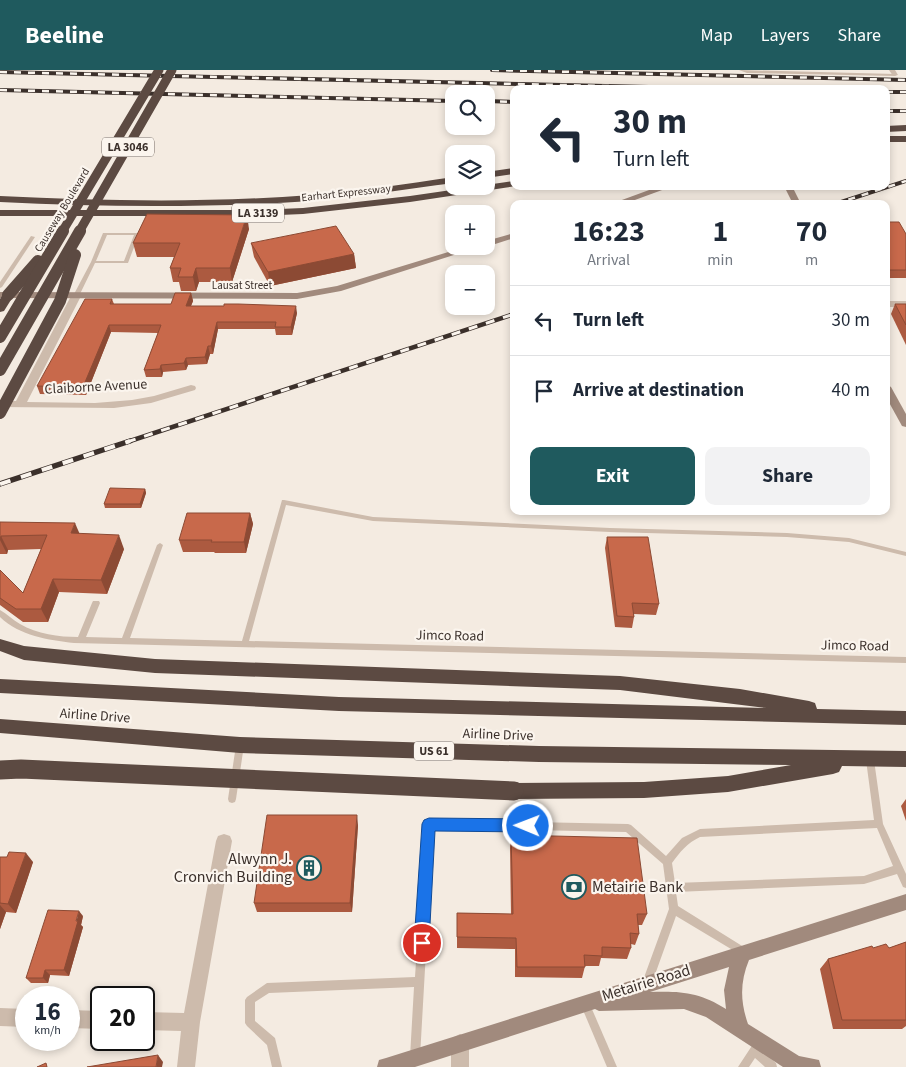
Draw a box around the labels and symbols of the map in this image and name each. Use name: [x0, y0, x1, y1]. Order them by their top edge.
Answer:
road number: LA 3046: [102, 138, 154, 156]
street label: Causeway Boulevard: [31, 165, 93, 255]
street label: Earhart Expressway: [301, 181, 391, 205]
road number: LA 3139: [232, 204, 284, 222]
street label: Lausat Street: [212, 278, 272, 293]
street label: Claiborne Avenue: [44, 374, 148, 400]
street label: Jimco Road: [416, 625, 484, 647]
street label: Jimco Road: [821, 635, 889, 657]
street label: Airline Drive: [59, 704, 131, 728]
street label: Airline Drive: [462, 724, 534, 746]
road number: US 61: [414, 741, 454, 760]
position arrow: [501, 799, 553, 851]
place label: Alwynn J. Cronvich Building: [174, 848, 292, 888]
building icon: Alwynn J. Cronvich Building: [296, 855, 322, 881]
bank icon: Metairie Bank: [561, 874, 587, 900]
place label: Metairie Bank: [592, 876, 683, 898]
pin: [401, 922, 443, 964]
street label: Metairie Road: [599, 959, 693, 1007]
speed limit sign: 20: [90, 986, 155, 1051]

